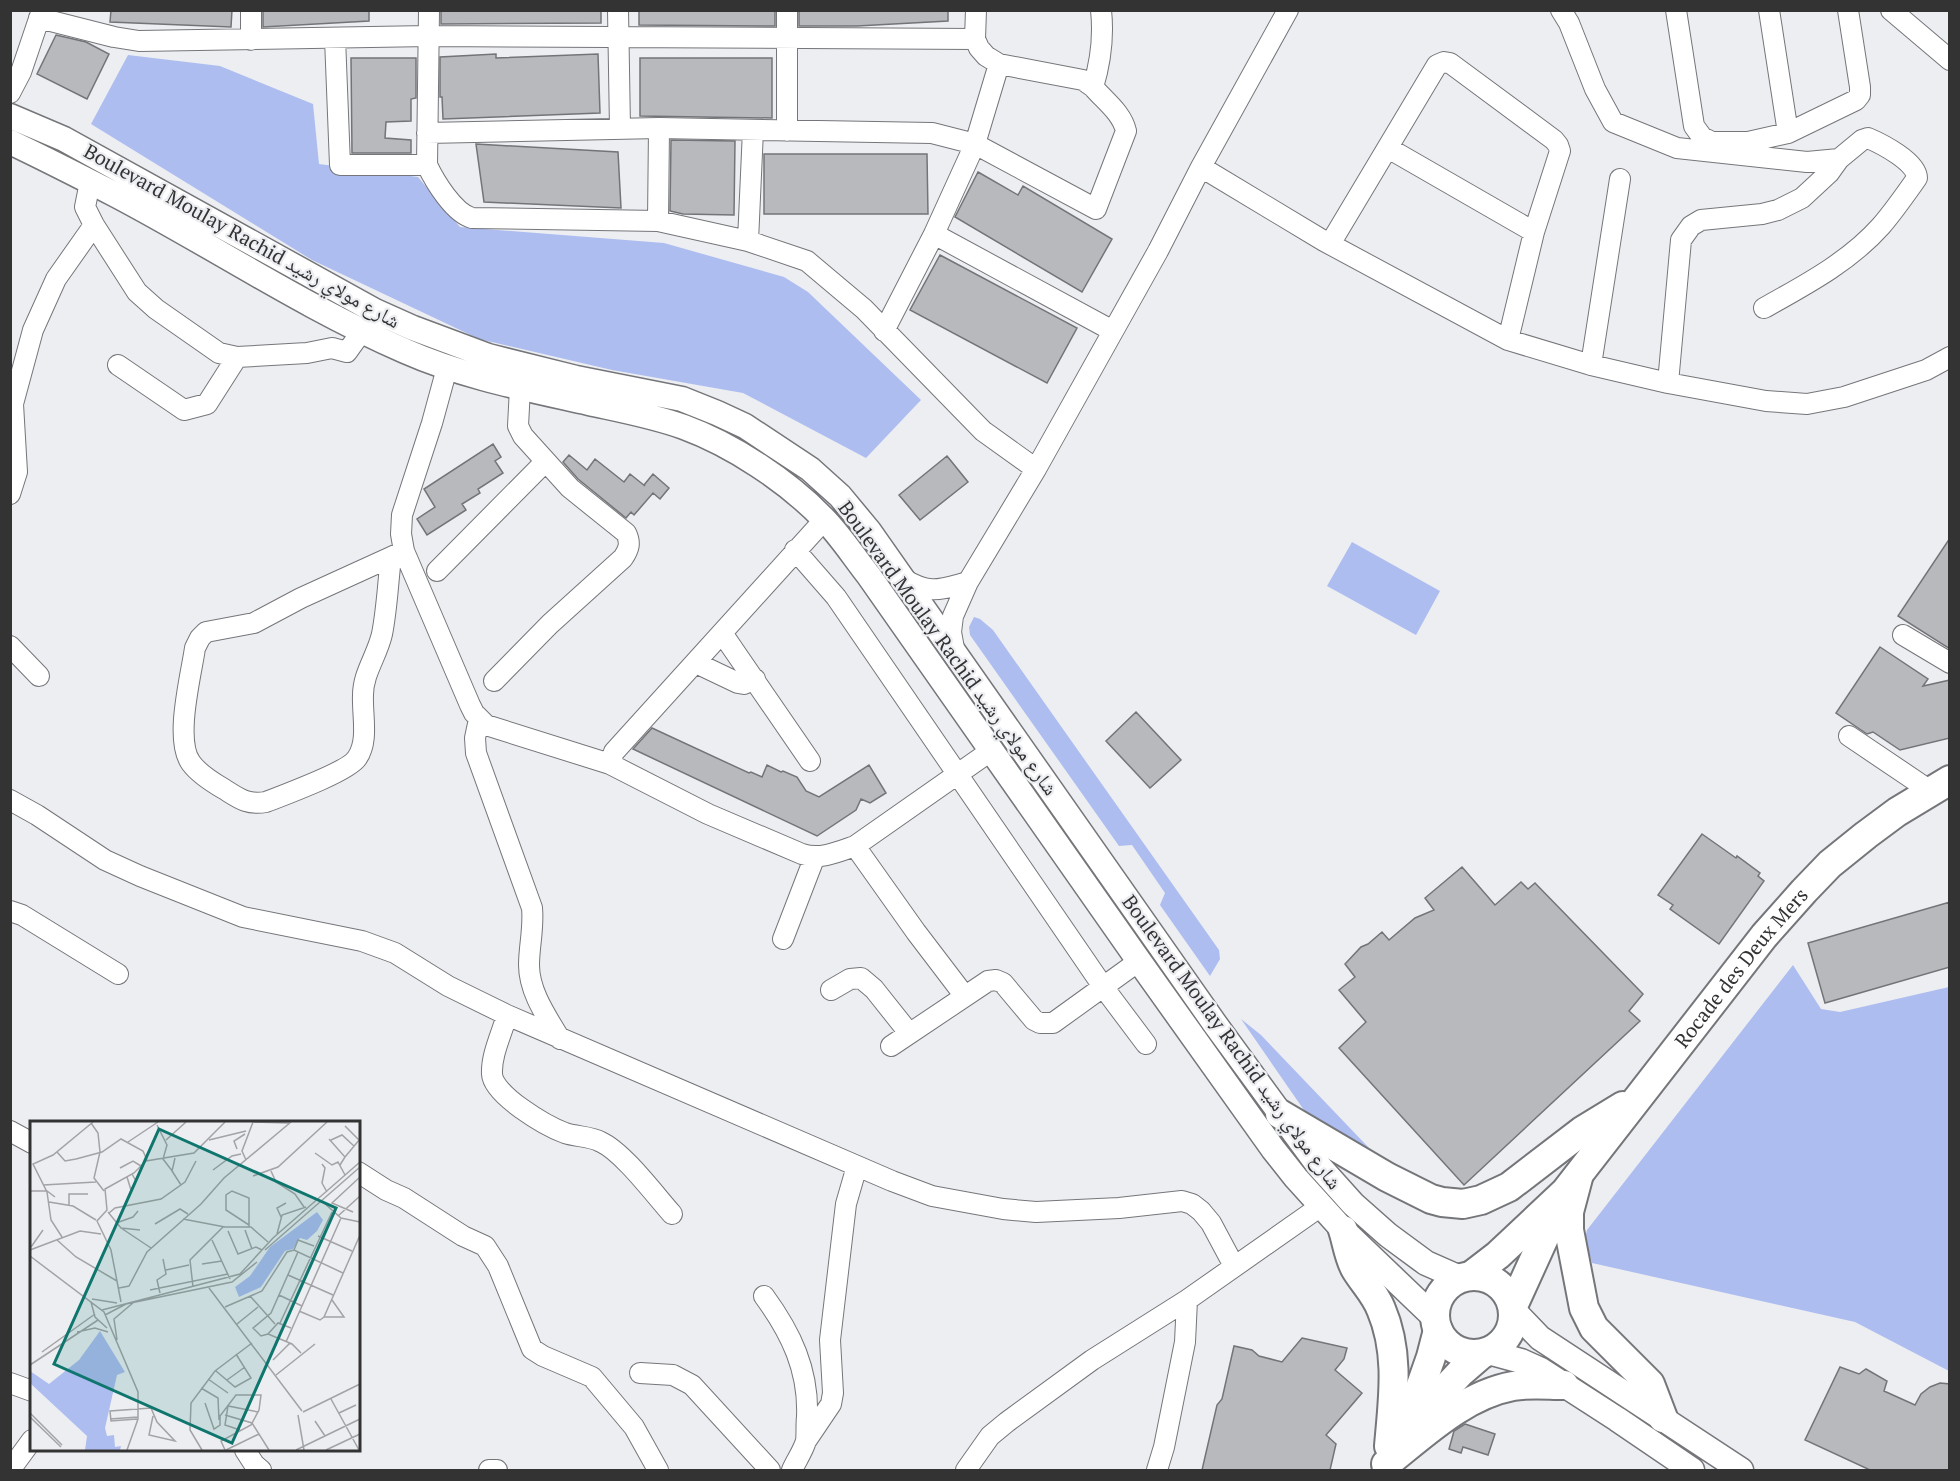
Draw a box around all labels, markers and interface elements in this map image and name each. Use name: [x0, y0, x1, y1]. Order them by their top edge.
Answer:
street label: Boulevard Moulay Rachid شارع مولاي رشيد: [78, 137, 405, 337]
street label: Boulevard Moulay Rachid شارع مولاي رشيد: [830, 495, 1064, 802]
street label: Rocade des Deux Mers: [1668, 882, 1814, 1053]
street label: Boulevard Moulay Rachid شارع مولاي رشيد: [1114, 889, 1348, 1196]
inset map: [30, 1121, 360, 1451]

